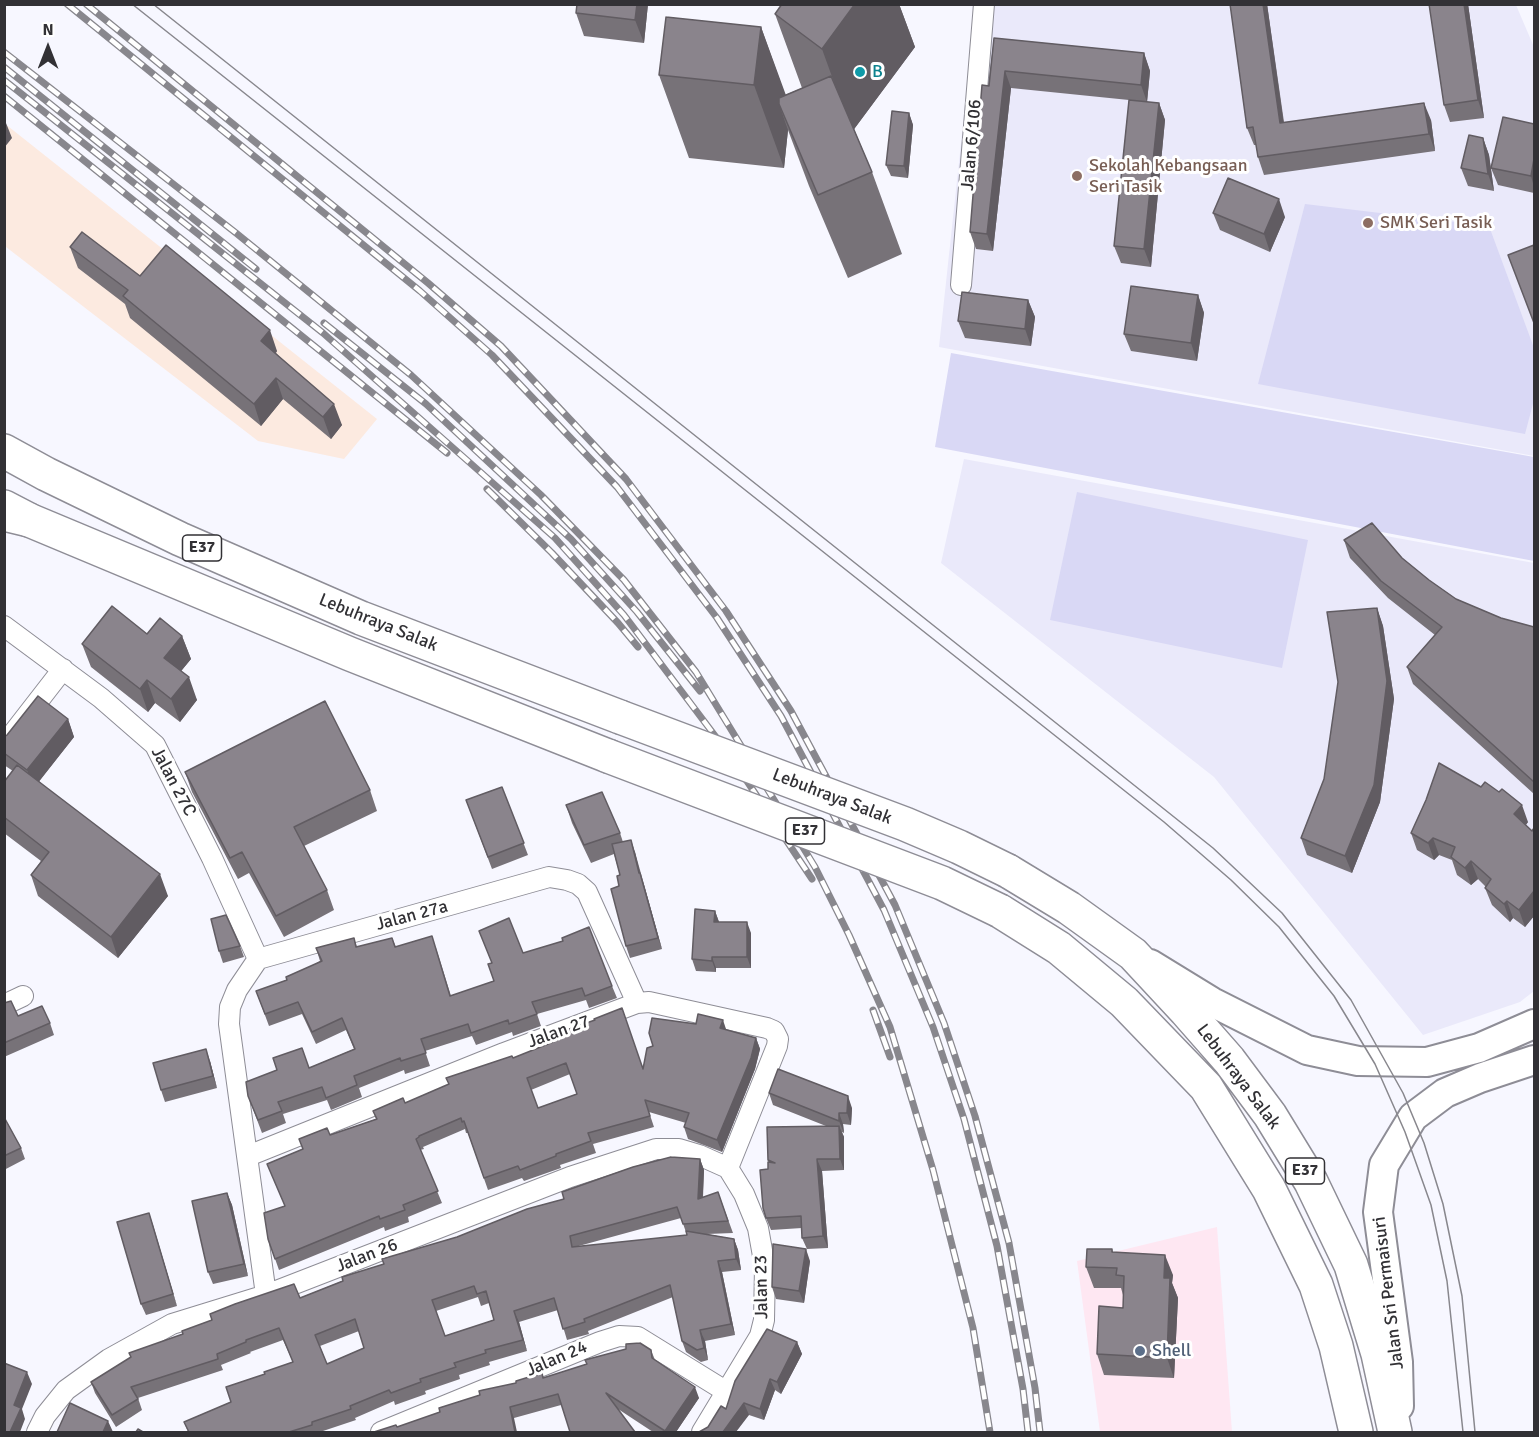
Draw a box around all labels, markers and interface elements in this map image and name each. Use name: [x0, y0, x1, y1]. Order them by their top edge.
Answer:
north arrow: [18, 18, 78, 78]
text: N: [42, 20, 54, 40]
place label: B: [872, 61, 883, 83]
marker: B: [853, 65, 867, 79]
street label: Jalan 6/106: [957, 99, 987, 191]
place label: Sekolah Kebangsaan Seri Tasik: [1089, 155, 1248, 198]
marker: Sekolah Kebangsaan Seri Tasik: [1070, 169, 1084, 183]
place label: SMK Seri Tasik: [1380, 212, 1492, 234]
marker: SMK Seri Tasik: [1361, 216, 1375, 230]
road number: E37: [182, 535, 222, 561]
street label: Lebuhraya Salak: [315, 589, 441, 657]
street label: Jalan 27C: [146, 744, 200, 820]
street label: Lebuhraya Salak: [769, 764, 895, 830]
road number: E37: [786, 818, 824, 844]
street label: Jalan 27a: [374, 896, 450, 936]
street label: Jalan 27: [525, 1011, 593, 1053]
street label: Lebuhraya Salak: [1191, 1020, 1285, 1134]
road number: E37: [1286, 1158, 1324, 1184]
street label: Jalan Sri Permaisuri: [1369, 1215, 1409, 1371]
street label: Jalan 26: [333, 1234, 401, 1278]
street label: Jalan 23: [751, 1255, 773, 1319]
street label: Jalan 24: [523, 1336, 591, 1382]
place label: Shell: [1152, 1340, 1191, 1362]
marker: Shell: [1133, 1344, 1147, 1358]

